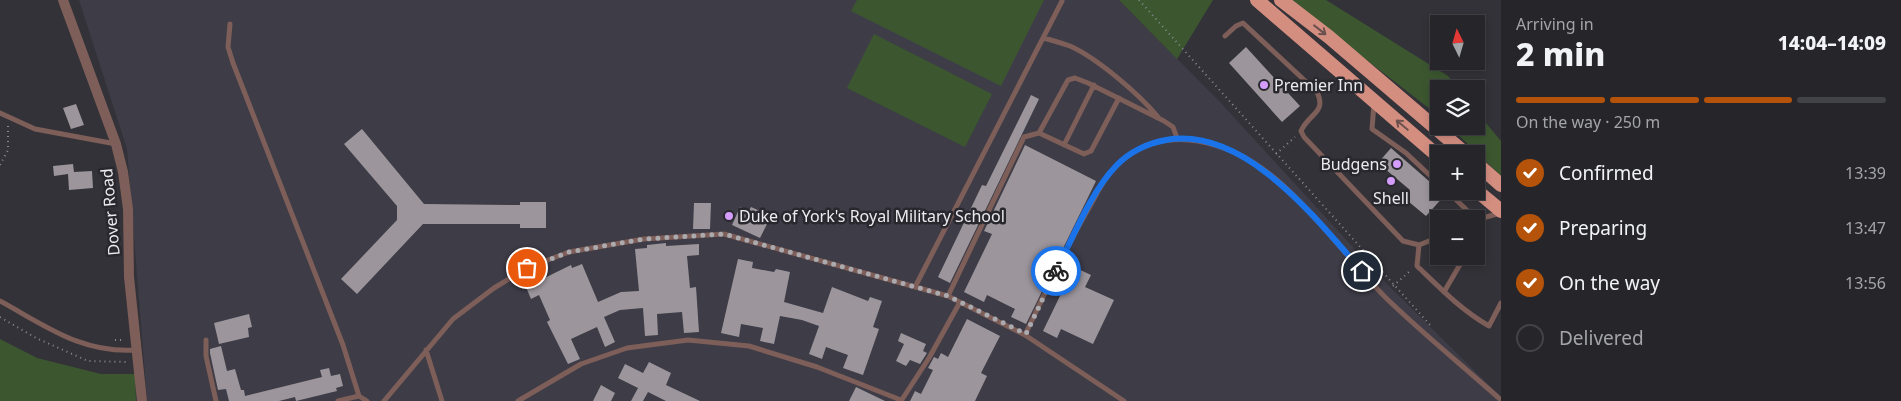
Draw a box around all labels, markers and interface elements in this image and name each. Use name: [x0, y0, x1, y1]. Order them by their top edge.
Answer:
text: Arriving in: [1516, 13, 1594, 35]
north arrow: [1430, 15, 1485, 70]
map controls: [1430, 15, 1485, 265]
one-way arrow: [1313, 24, 1326, 35]
text: 14:04–14:09: [1778, 30, 1886, 56]
text: 2 min: [1516, 32, 1605, 75]
place label: Premier Inn: [1274, 74, 1363, 96]
marker: Premier Inn: [1258, 79, 1270, 91]
button: layers: [1430, 80, 1485, 135]
text: On the way · 250 m: [1516, 111, 1660, 133]
one-way arrow: [1396, 120, 1409, 131]
button: +: [1430, 145, 1485, 200]
place label: Budgens: [1320, 153, 1387, 175]
marker: Budgens: [1391, 158, 1403, 170]
icon: check: [1516, 159, 1544, 187]
text: Confirmed: [1559, 160, 1654, 186]
text: 13:39: [1845, 162, 1886, 184]
street label: Dover Road: [95, 167, 125, 257]
marker: Shell: [1385, 175, 1397, 187]
place label: Shell: [1373, 187, 1409, 209]
place label: Duke of York's Royal Military School: [739, 205, 1005, 227]
marker: Duke of York's Royal Military School: [723, 210, 735, 222]
button: −: [1430, 210, 1485, 265]
icon: check: [1516, 214, 1544, 242]
text: Preparing: [1559, 215, 1647, 241]
text: 13:47: [1845, 217, 1886, 239]
courier: [1031, 246, 1081, 296]
pin: [506, 247, 548, 289]
pin: [1341, 250, 1383, 292]
icon: bag: [513, 254, 541, 282]
icon: bike: [1042, 257, 1070, 285]
icon: home: [1348, 257, 1376, 285]
icon: check: [1516, 269, 1544, 297]
text: On the way: [1559, 270, 1660, 296]
text: 13:56: [1845, 272, 1886, 294]
text: Delivered: [1559, 325, 1644, 351]

